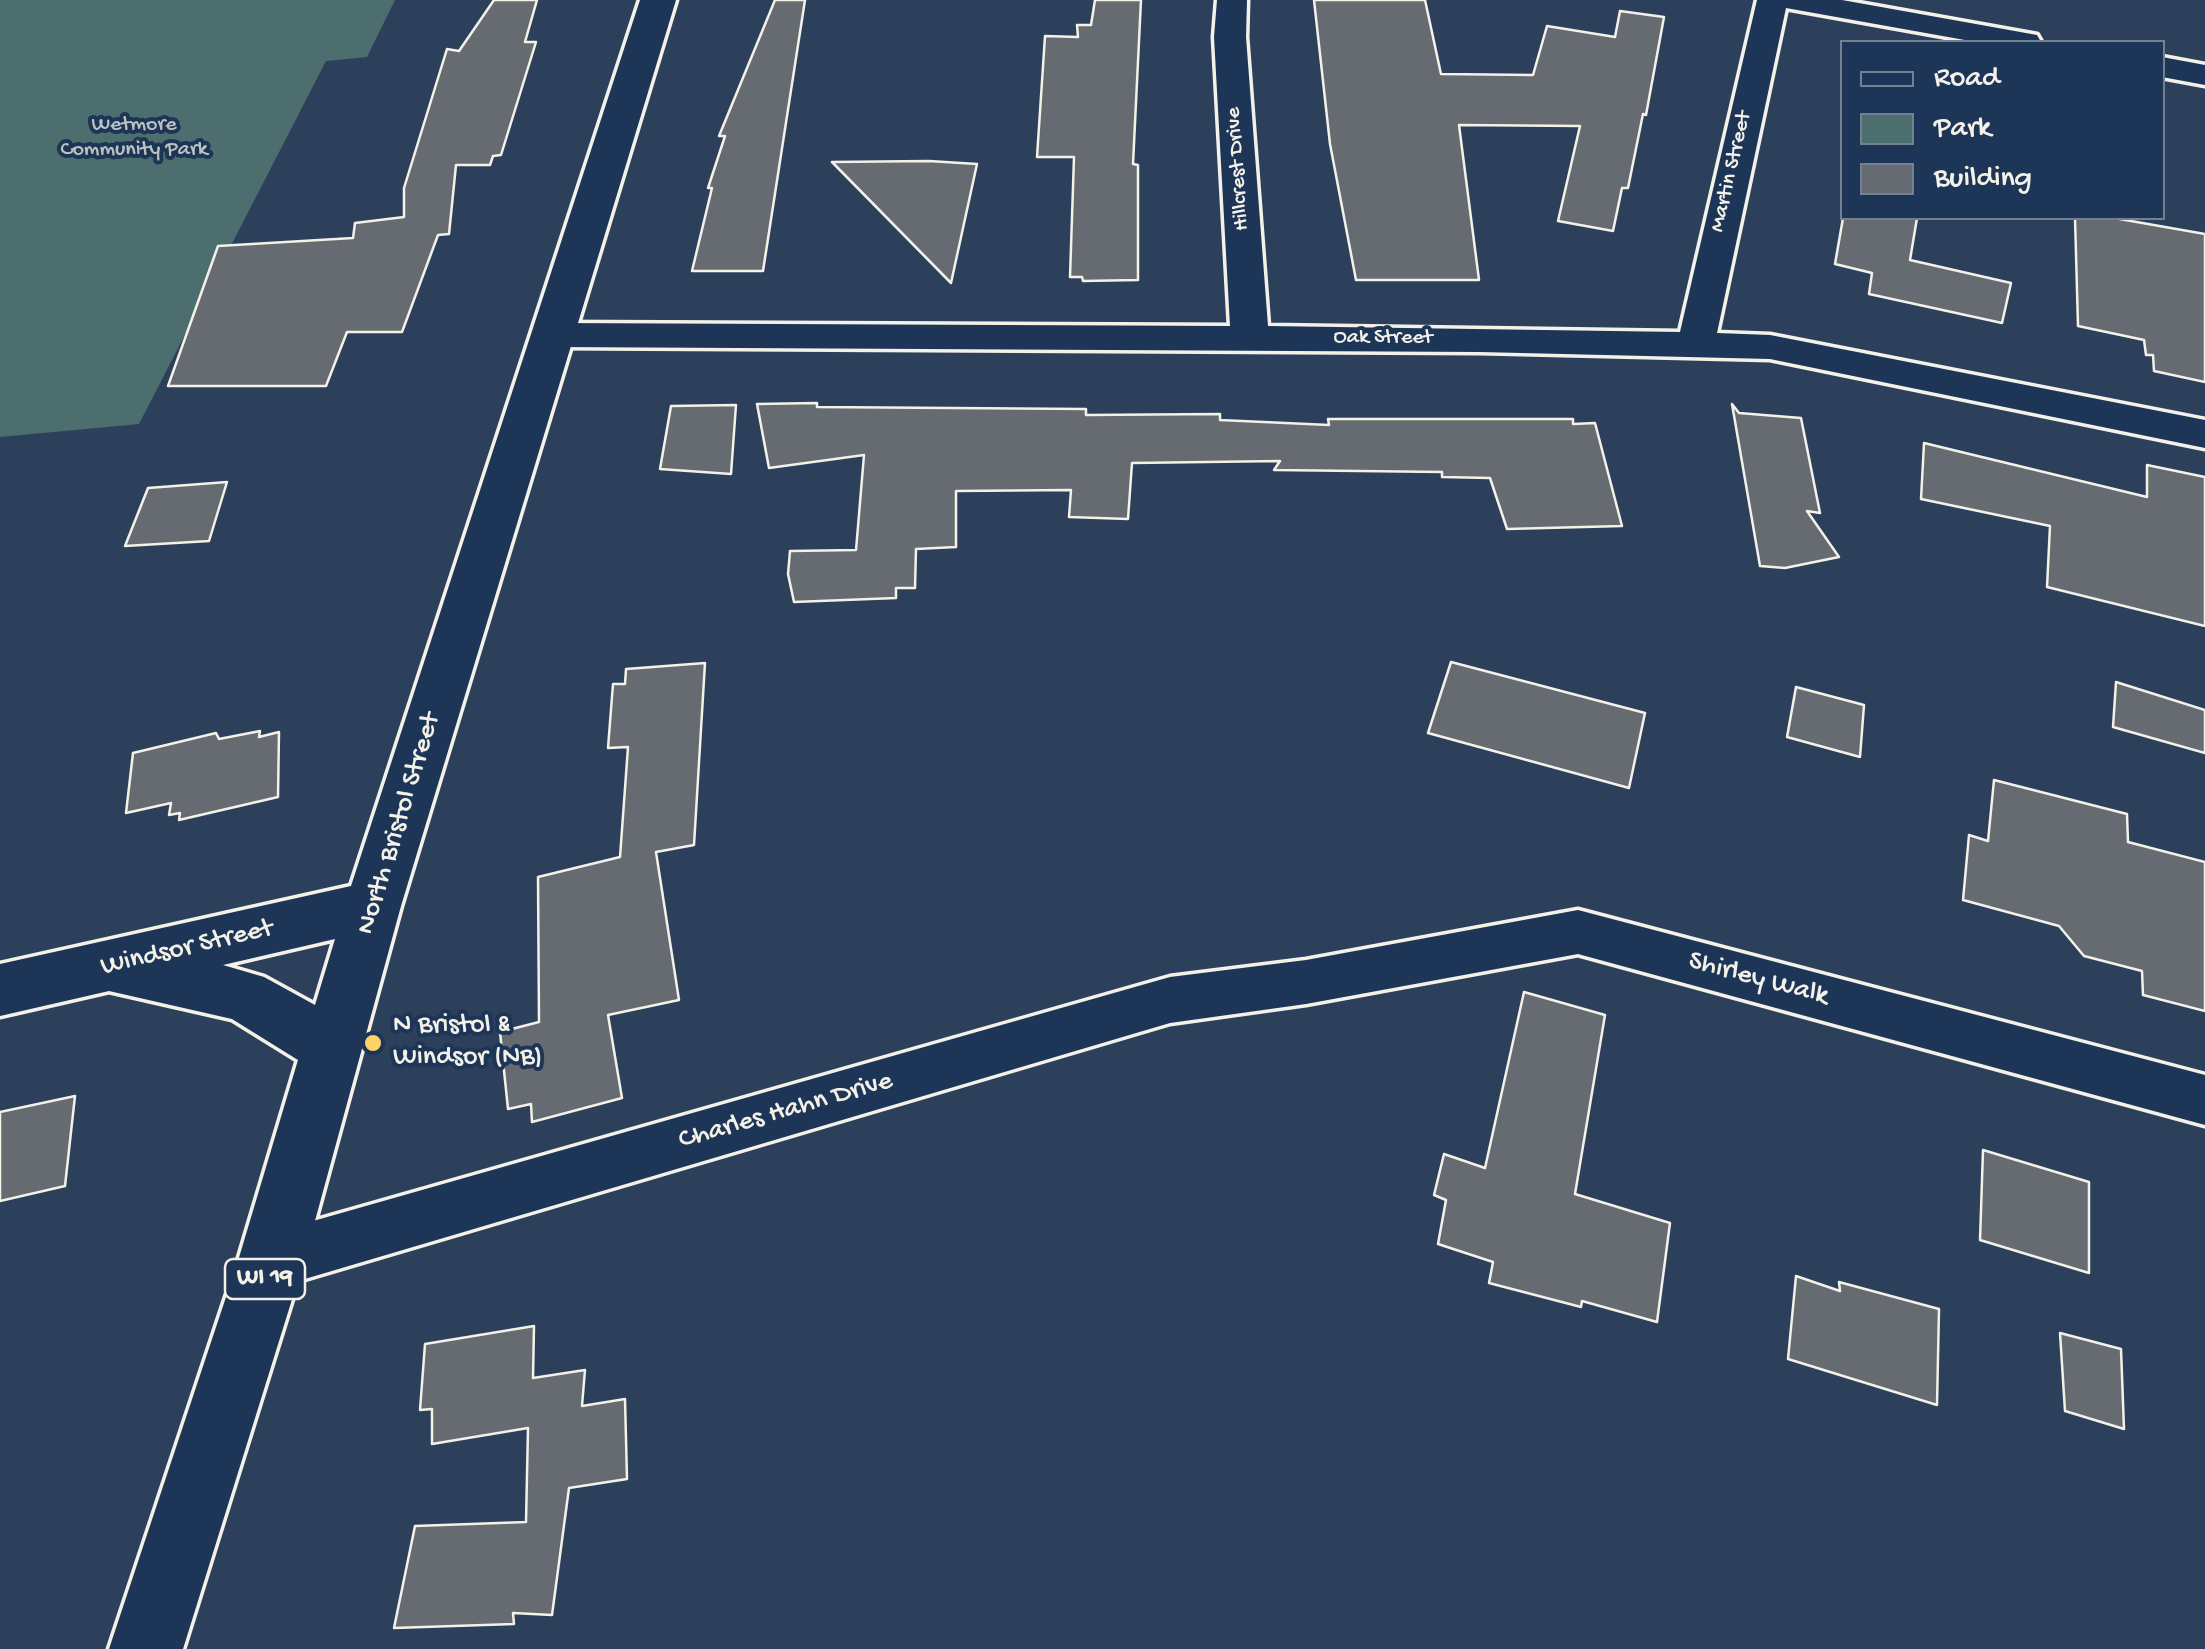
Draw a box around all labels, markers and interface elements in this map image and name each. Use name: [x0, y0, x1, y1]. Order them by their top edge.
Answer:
legend: [1840, 40, 2165, 220]
text: Road: [1934, 62, 2000, 97]
street label: Hillcrest Drive: [1222, 106, 1256, 232]
street label: Martin Street: [1705, 109, 1759, 235]
text: Park: [1934, 112, 1991, 147]
park label: Wetmore Community Park: [60, 113, 208, 164]
text: Building: [1934, 162, 2032, 197]
street label: Oak Street: [1333, 326, 1433, 352]
street label: North Bristol Street: [350, 709, 450, 939]
street label: Windsor Street: [98, 913, 276, 985]
street label: Shirley Walk: [1685, 945, 1831, 1015]
place label: N Bristol & Windsor (NB): [393, 1010, 542, 1076]
marker: N Bristol & Windsor (NB): [362, 1032, 384, 1054]
street label: Charles Hahn Drive: [675, 1065, 897, 1159]
road number: WI 19: [225, 1259, 305, 1299]

